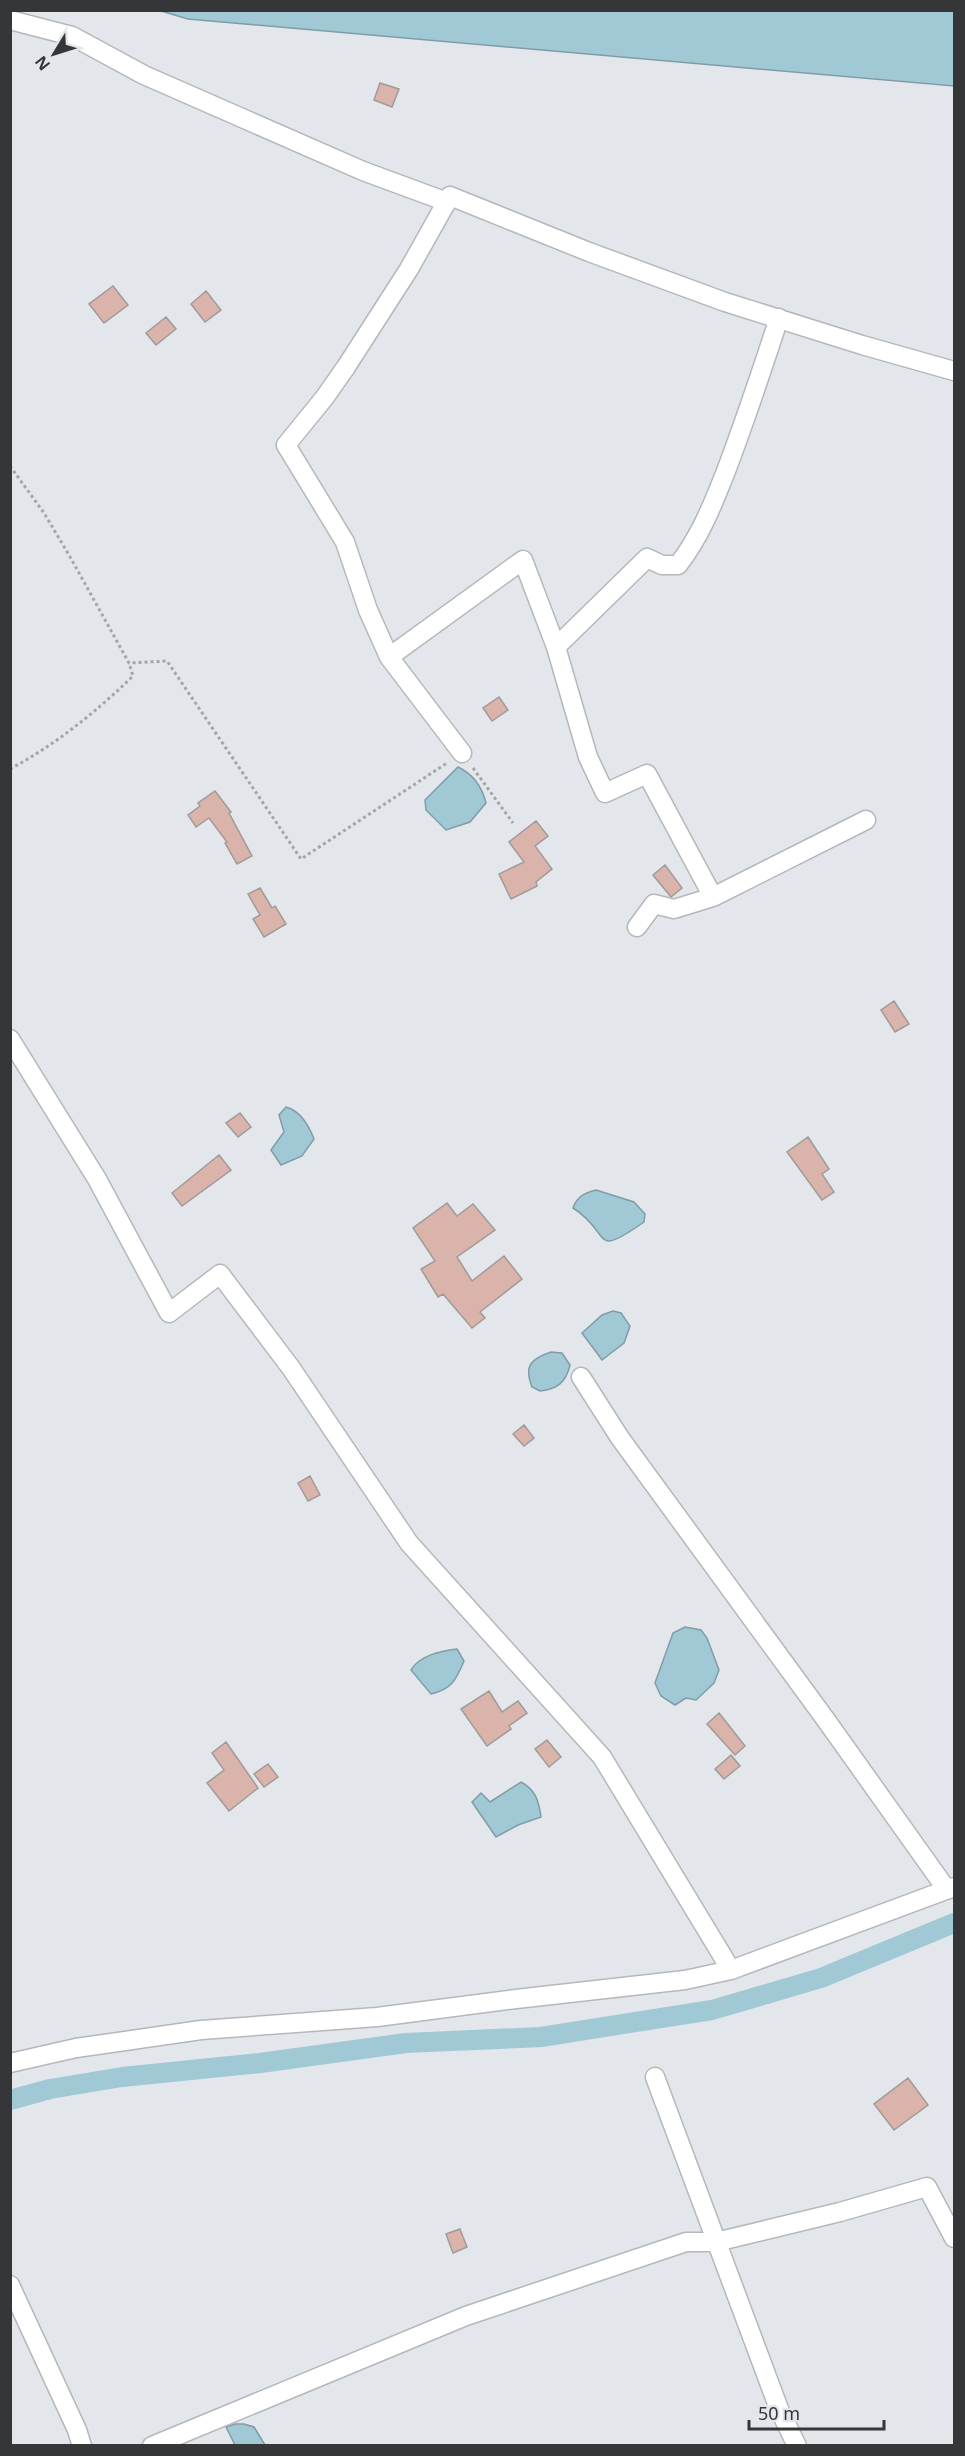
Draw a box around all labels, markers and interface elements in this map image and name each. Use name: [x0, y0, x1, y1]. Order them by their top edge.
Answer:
north arrow: [24, 24, 84, 84]
text: N: [30, 51, 55, 75]
scale bar: [749, 2393, 884, 2431]
text: 50 m: [758, 2401, 800, 2425]

